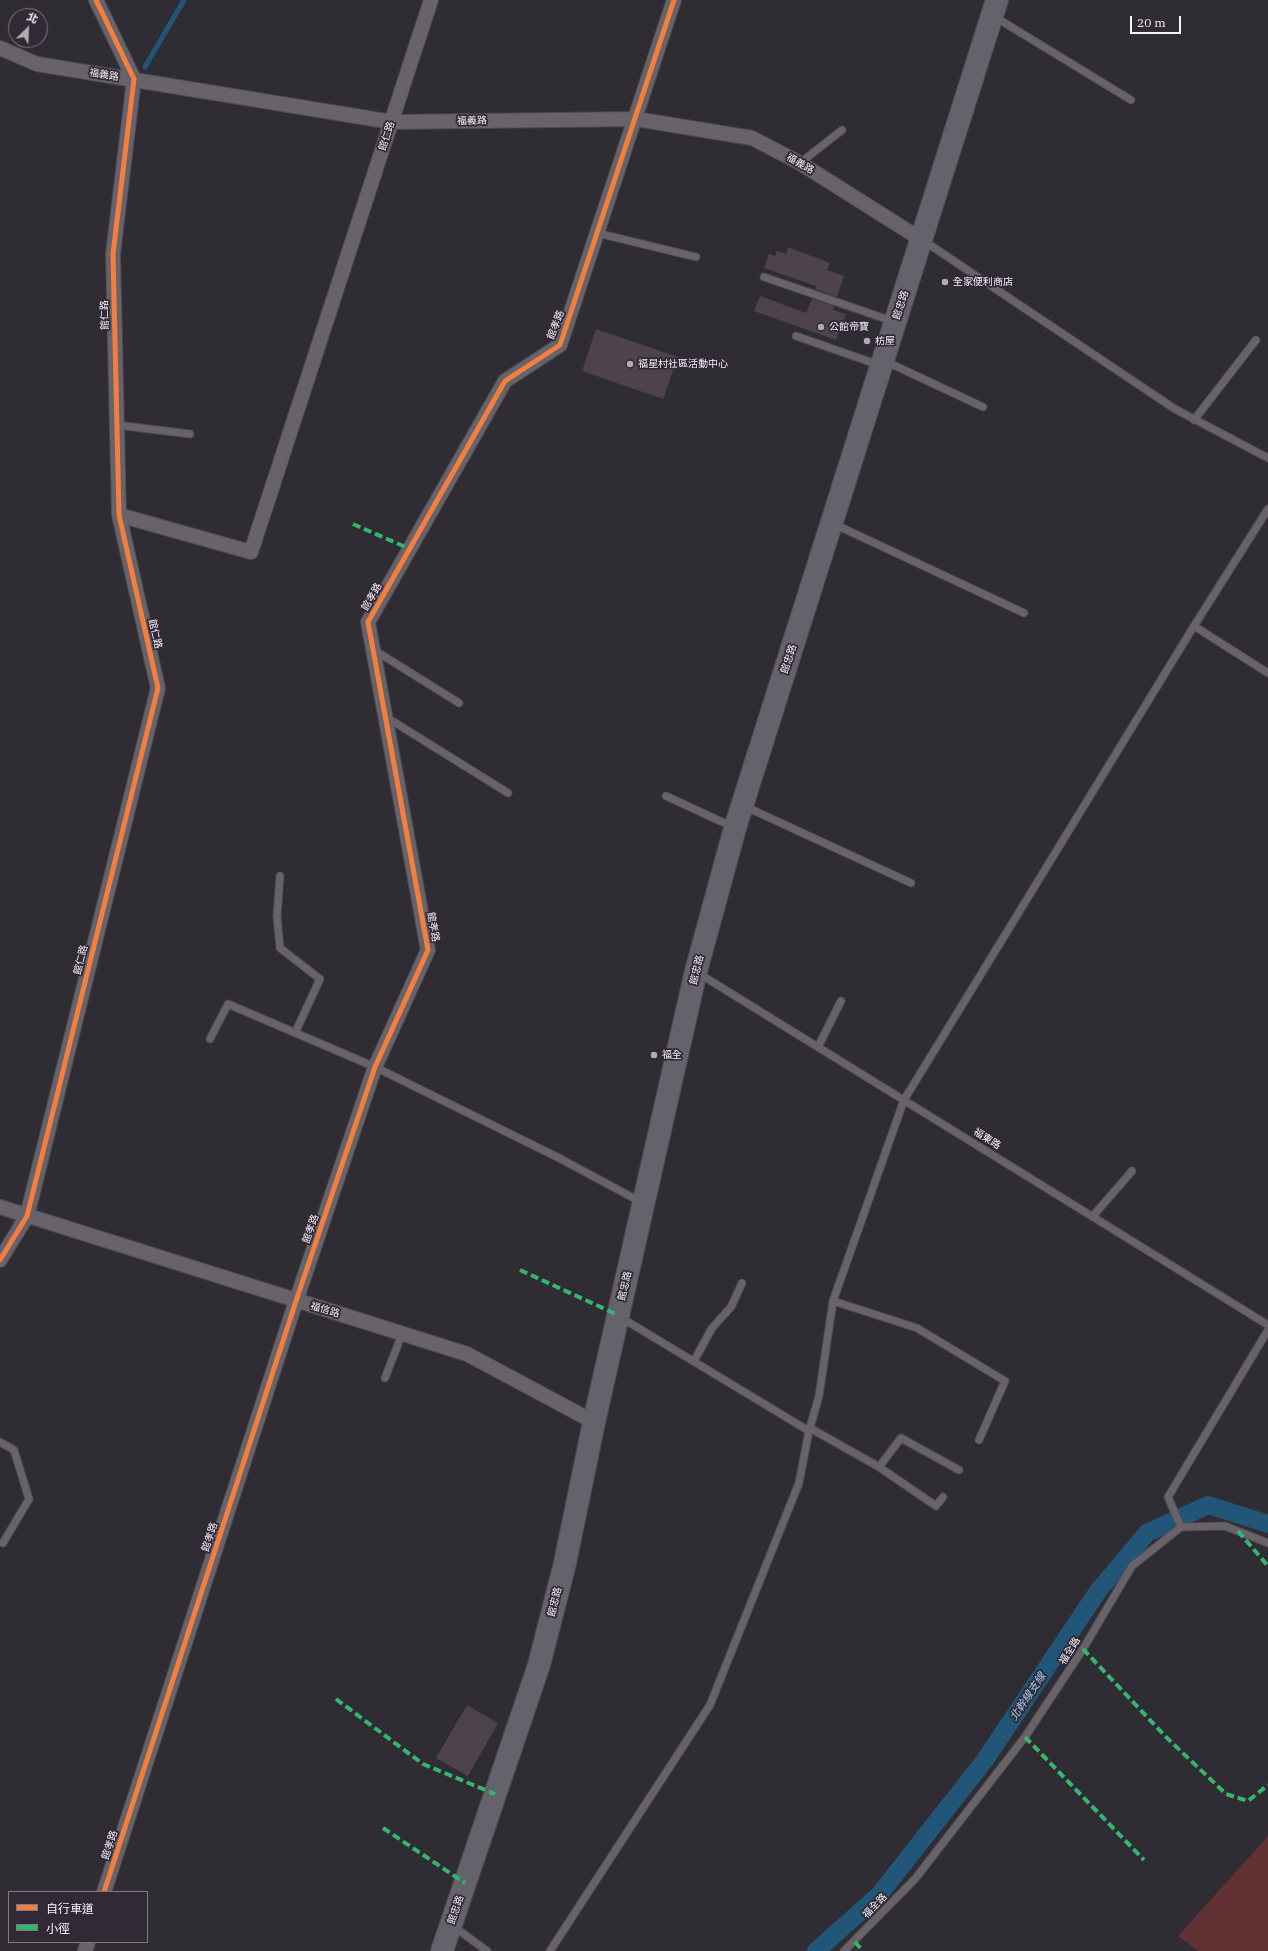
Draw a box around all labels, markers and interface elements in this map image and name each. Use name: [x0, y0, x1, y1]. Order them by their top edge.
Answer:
north arrow: [8, 8, 48, 48]
scale bar: [1132, 8, 1183, 34]
text: 北: [25, 9, 40, 27]
text: 20 m: [1137, 15, 1166, 30]
street label: 福義路: [88, 67, 120, 83]
street label: 福義路: [457, 115, 487, 127]
street label: 館仁路: [377, 120, 397, 152]
street label: 福義路: [784, 151, 816, 177]
place label: 全家便利商店: [953, 276, 1013, 288]
marker: 全家便利商店: [940, 277, 950, 287]
street label: 館忠路: [891, 289, 911, 321]
street label: 館仁路: [99, 300, 111, 330]
street label: 館孝路: [545, 309, 567, 341]
place label: 公館帝寶: [829, 321, 869, 333]
marker: 公館帝寶: [816, 322, 826, 332]
place label: 枋屋: [875, 335, 895, 347]
marker: 枋屋: [862, 336, 872, 346]
place label: 福星村社區活動中心: [638, 358, 728, 370]
marker: 福星村社區活動中心: [625, 359, 635, 369]
street label: 館孝路: [359, 581, 385, 613]
street label: 館仁路: [146, 618, 164, 650]
street label: 館忠路: [779, 643, 799, 675]
street label: 館孝路: [424, 911, 442, 943]
street label: 館仁路: [72, 944, 90, 976]
street label: 館忠路: [688, 954, 706, 986]
place label: 福全: [662, 1049, 682, 1061]
marker: 福全: [649, 1050, 659, 1060]
street label: 福東路: [971, 1126, 1003, 1152]
street label: 館孝路: [300, 1213, 322, 1245]
street label: 館忠路: [616, 1270, 634, 1302]
street label: 福信路: [309, 1300, 341, 1320]
street label: 館孝路: [200, 1521, 220, 1553]
street label: 館忠路: [546, 1586, 564, 1618]
street label: 福全路: [1057, 1635, 1083, 1667]
water label: 北幹線支線: [1007, 1671, 1049, 1723]
street label: 館孝路: [100, 1829, 120, 1861]
legend: [8, 1891, 148, 1943]
street label: 福全路: [860, 1891, 890, 1921]
street label: 館忠路: [445, 1894, 467, 1926]
text: 自行車道: [46, 1901, 94, 1916]
text: 小徑: [46, 1921, 70, 1936]

